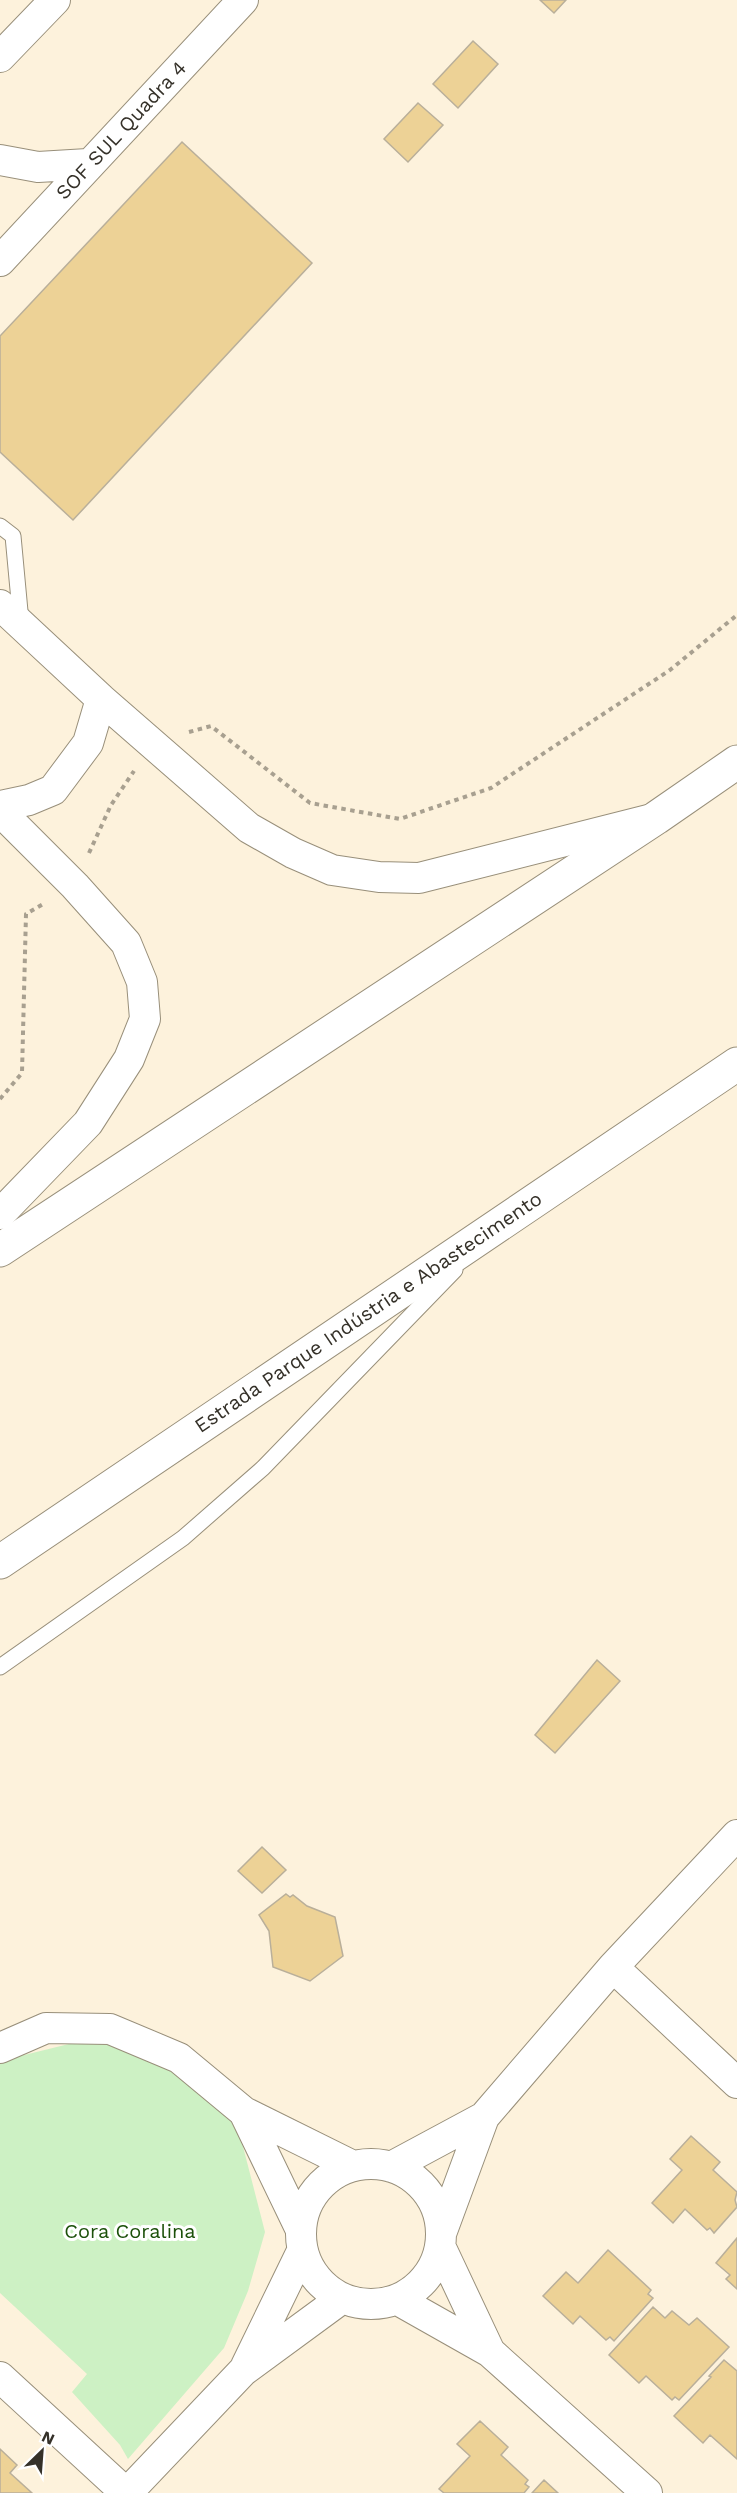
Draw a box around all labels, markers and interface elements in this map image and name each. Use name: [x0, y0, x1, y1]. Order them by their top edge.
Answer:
street label: SOF SUL Quadra 4: [51, 56, 191, 204]
street label: Estrada Parque Indústria e Abastecimento: [190, 1186, 546, 1438]
park label: Cora Coralina: [64, 2219, 196, 2243]
north arrow: [12, 2421, 72, 2481]
text: N: [39, 2427, 58, 2449]

